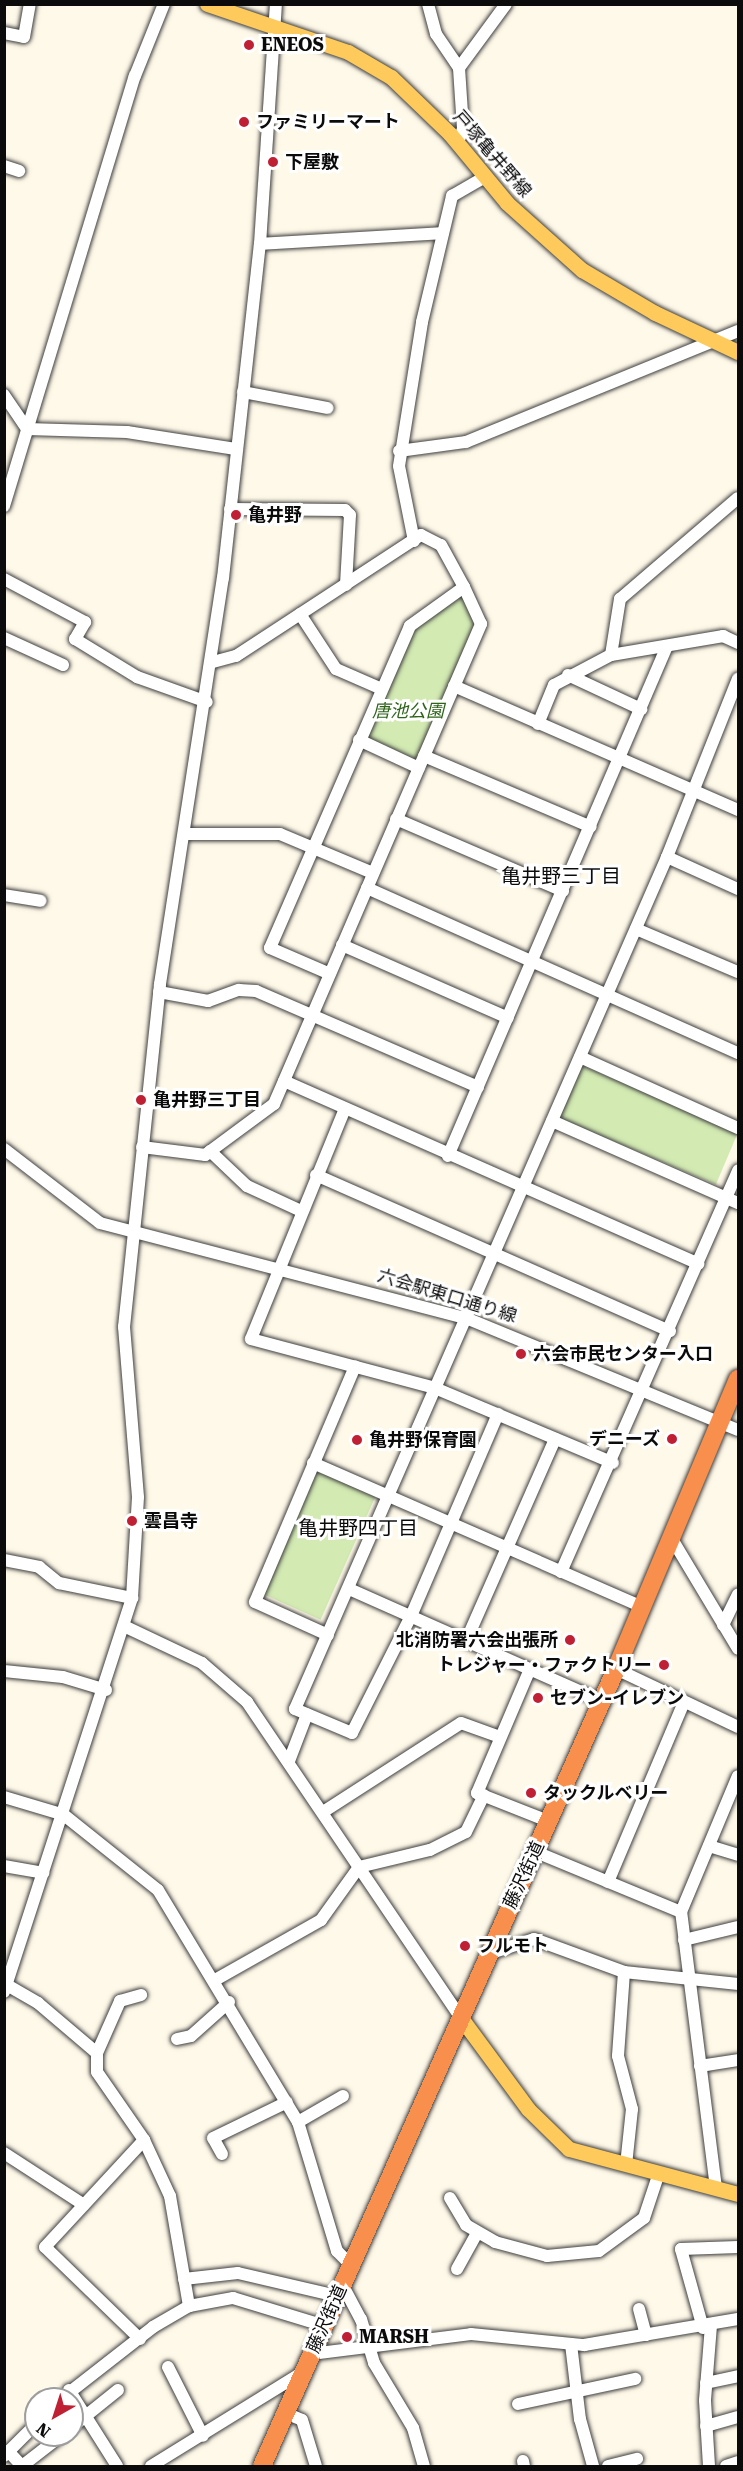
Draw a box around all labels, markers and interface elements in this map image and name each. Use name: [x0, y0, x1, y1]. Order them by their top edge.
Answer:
place label: ENEOS: [261, 34, 324, 56]
marker: ENEOS: [242, 38, 256, 52]
street label: 戸塚亀井野線: [448, 106, 536, 202]
place label: ファミリーマート: [256, 111, 400, 133]
marker: ファミリーマート: [237, 115, 251, 129]
place label: 下屋敷: [285, 151, 339, 173]
marker: 下屋敷: [266, 155, 280, 169]
place label: 亀井野: [248, 504, 302, 526]
marker: 亀井野: [229, 508, 243, 522]
park label: 唐池公園: [372, 700, 444, 722]
district label: 亀井野三丁目: [501, 864, 621, 888]
place label: 亀井野三丁目: [153, 1089, 261, 1111]
marker: 亀井野三丁目: [134, 1093, 148, 1107]
street label: 六会駅東口通り線: [375, 1265, 519, 1327]
place label: 六会市民センター入口: [533, 1343, 713, 1365]
marker: 六会市民センター入口: [514, 1347, 528, 1361]
place label: デニーズ: [588, 1428, 660, 1450]
place label: 亀井野保育園: [369, 1429, 477, 1451]
marker: デニーズ: [665, 1432, 679, 1446]
marker: 亀井野保育園: [350, 1433, 364, 1447]
place label: 雲昌寺: [144, 1510, 198, 1532]
marker: 雲昌寺: [125, 1514, 139, 1528]
district label: 亀井野四丁目: [298, 1516, 418, 1540]
place label: 北消防署六会出張所: [396, 1629, 558, 1651]
marker: 北消防署六会出張所: [563, 1633, 577, 1647]
place label: トレジャー・ファクトリー: [436, 1654, 652, 1676]
marker: トレジャー・ファクトリー: [657, 1658, 671, 1672]
place label: セブン-イレブン: [550, 1687, 684, 1709]
marker: セブン-イレブン: [531, 1691, 545, 1705]
place label: タックルベリー: [543, 1782, 669, 1804]
marker: タックルベリー: [524, 1786, 538, 1800]
street label: 藤沢街道: [499, 1838, 549, 1912]
place label: フルモト: [477, 1935, 549, 1957]
marker: フルモト: [458, 1939, 472, 1953]
street label: 藤沢街道: [302, 2282, 352, 2356]
place label: MARSH: [359, 2326, 429, 2348]
marker: MARSH: [340, 2330, 354, 2344]
north arrow: [24, 2387, 84, 2447]
text: N: [33, 2419, 54, 2441]

